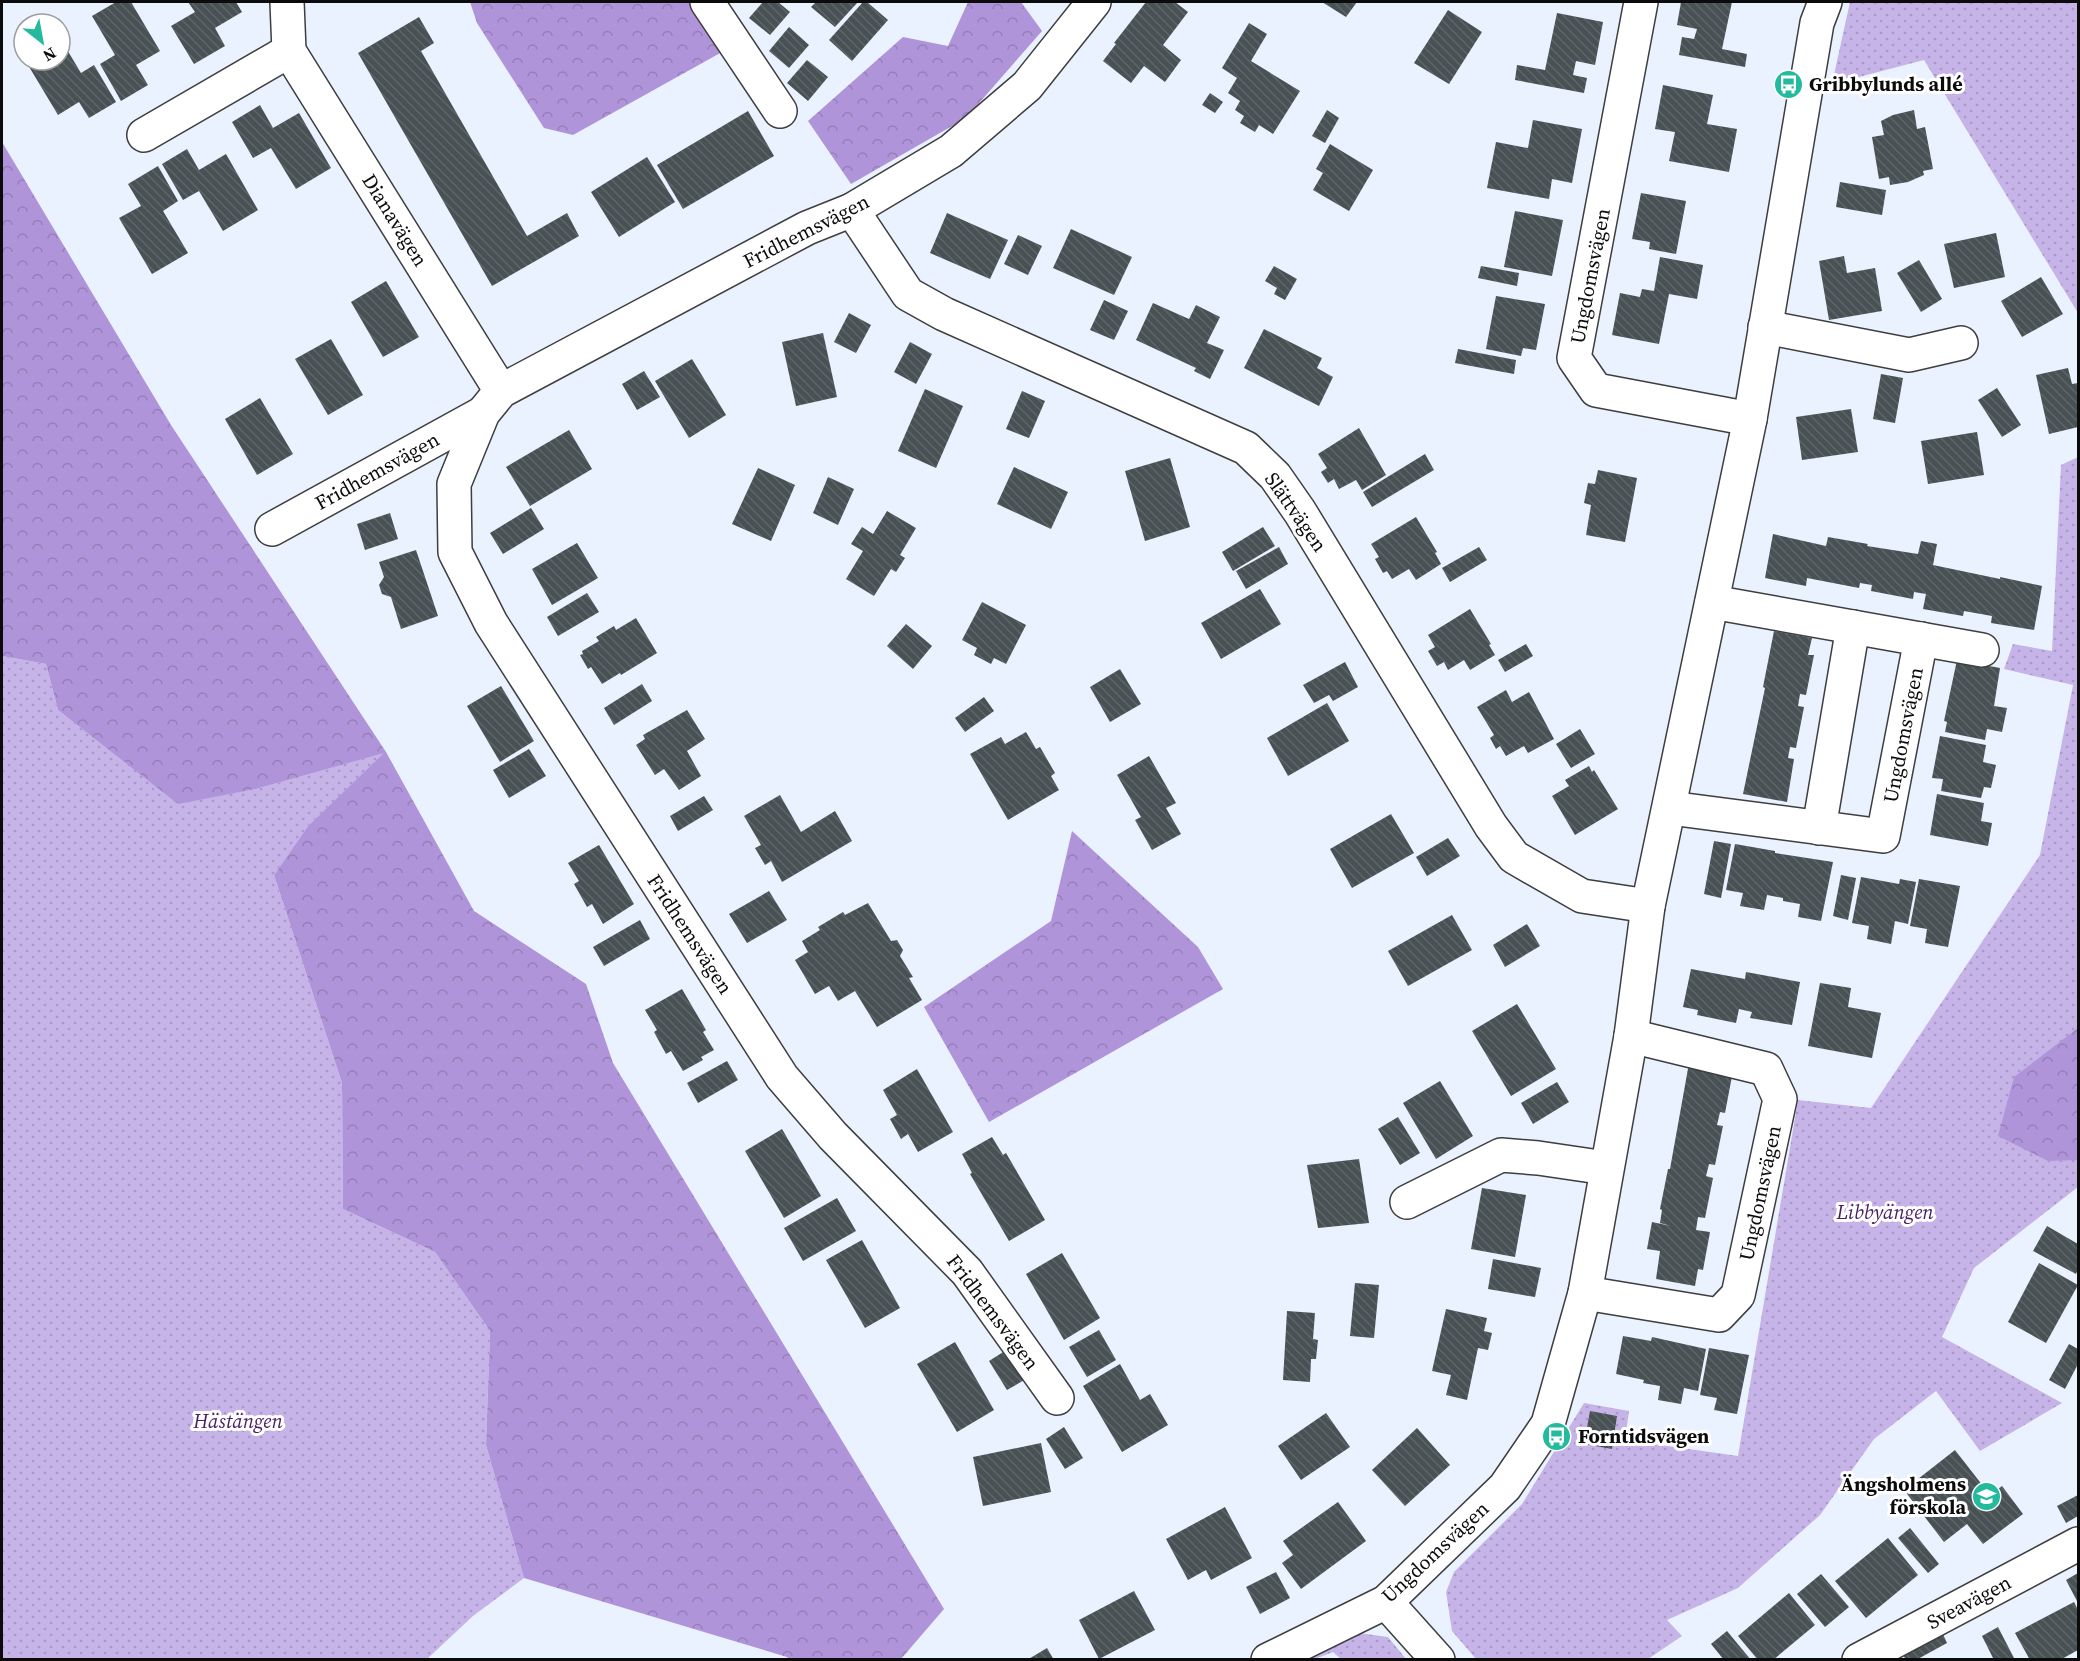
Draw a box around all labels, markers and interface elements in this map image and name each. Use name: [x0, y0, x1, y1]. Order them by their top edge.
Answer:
north arrow: [12, 12, 72, 72]
text: N: [39, 42, 60, 67]
bus stop icon: Gribbylunds allé: [1772, 68, 1804, 100]
place label: Gribbylunds allé: [1809, 70, 1963, 98]
street label: Dianavägen: [355, 168, 435, 272]
street label: Fridhemsvägen: [738, 187, 874, 275]
street label: Ungdomsvägen: [1563, 206, 1617, 346]
street label: Fridhemsvägen: [310, 425, 444, 517]
street label: Slättvägen: [1258, 466, 1334, 558]
street label: Ungdomsvägen: [1876, 665, 1930, 805]
street label: Fridhemsvägen: [641, 868, 739, 1000]
street label: Ungdomsvägen: [1732, 1123, 1788, 1263]
park label: Libbyängen: [1835, 1198, 1934, 1226]
street label: Fridhemsvägen: [940, 1248, 1046, 1376]
park label: Hästängen: [192, 1407, 283, 1435]
bus stop icon: Forntidsvägen: [1541, 1420, 1573, 1452]
place label: Forntidsvägen: [1578, 1422, 1709, 1450]
place label: Ängsholmens förskola: [1841, 1470, 1966, 1521]
school or university icon: Ängsholmens förskola: [1971, 1480, 2003, 1512]
street label: Ungdomsvägen: [1375, 1495, 1495, 1609]
street label: Sveavägen: [1922, 1568, 2016, 1636]

